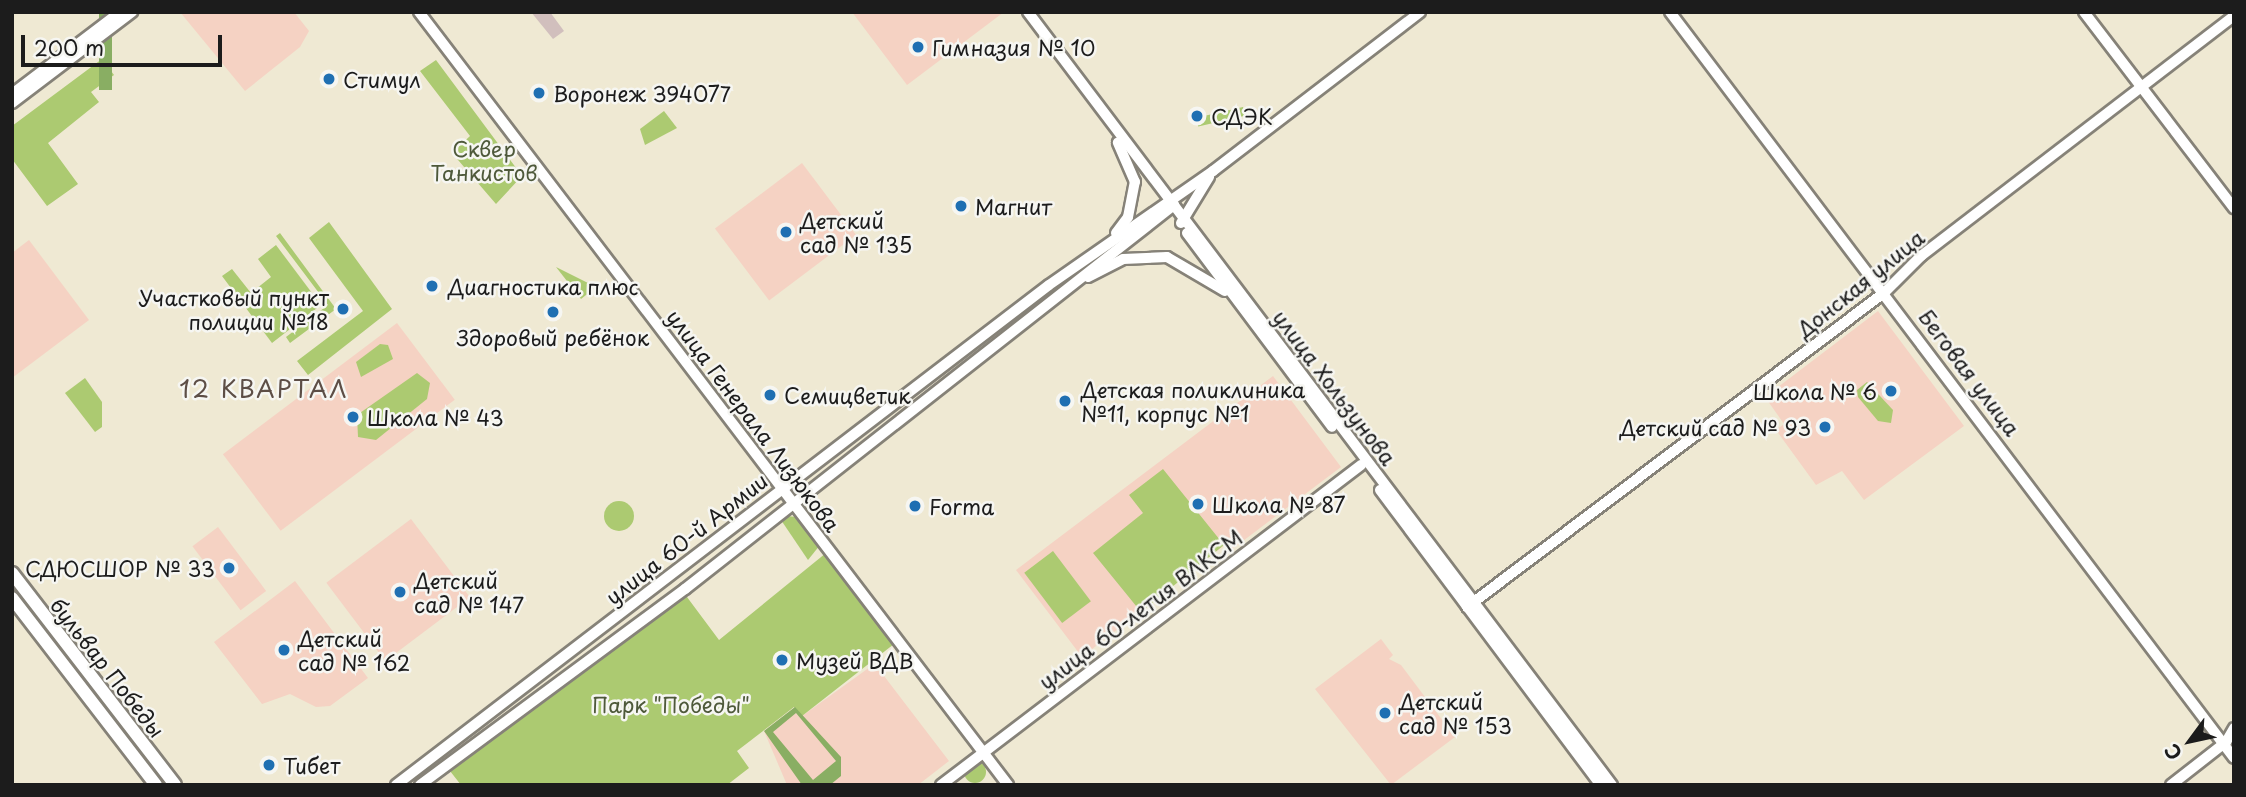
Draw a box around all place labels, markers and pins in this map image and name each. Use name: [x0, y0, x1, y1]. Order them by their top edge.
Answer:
place label: Гимназия № 10: [932, 34, 1095, 60]
marker: Гимназия № 10: [910, 39, 926, 55]
place label: Стимул: [343, 66, 421, 92]
marker: Стимул: [321, 71, 337, 87]
place label: Воронеж 394077: [553, 80, 731, 106]
marker: Воронеж 394077: [531, 85, 547, 101]
place label: СДЭК: [1211, 103, 1273, 129]
marker: СДЭК: [1189, 108, 1205, 124]
place label: Магнит: [975, 193, 1052, 219]
marker: Магнит: [953, 198, 969, 214]
place label: Детский сад № 135: [800, 207, 912, 257]
marker: Детский сад № 135: [778, 224, 794, 240]
place label: Диагностика плюс: [448, 273, 641, 299]
marker: Диагностика плюс: [422, 276, 442, 296]
place label: Участковый пункт полиции №18: [139, 284, 329, 334]
marker: Участковый пункт полиции №18: [335, 301, 351, 317]
marker: Здоровый ребёнок: [543, 302, 563, 322]
place label: Здоровый ребёнок: [457, 324, 649, 350]
place label: Детская поликлиника №11, корпус №1: [1081, 376, 1306, 426]
place label: Школа № 6: [1752, 378, 1877, 404]
place label: Cемицветик: [784, 382, 911, 408]
marker: Школа № 6: [1883, 383, 1899, 399]
marker: Cемицветик: [762, 387, 778, 403]
marker: Детская поликлиника №11, корпус №1: [1055, 391, 1075, 411]
place label: Школа № 43: [367, 404, 504, 430]
marker: Школа № 43: [345, 409, 361, 425]
place label: Детский сад № 93: [1619, 414, 1811, 440]
marker: Детский сад № 93: [1817, 419, 1833, 435]
place label: Школа № 87: [1212, 491, 1346, 517]
place label: Forma: [929, 493, 994, 519]
marker: Школа № 87: [1190, 496, 1206, 512]
marker: Forma: [907, 498, 923, 514]
place label: СДЮСШОР № 33: [24, 555, 215, 581]
marker: СДЮСШОР № 33: [221, 560, 237, 576]
place label: Детский сад № 147: [414, 567, 525, 617]
marker: Детский сад № 147: [392, 584, 408, 600]
place label: Детский сад № 162: [298, 625, 411, 675]
marker: Детский сад № 162: [276, 642, 292, 658]
place label: Музей ВДВ: [796, 647, 914, 673]
marker: Музей ВДВ: [774, 652, 790, 668]
place label: Детский сад № 153: [1399, 688, 1512, 738]
marker: Детский сад № 153: [1377, 705, 1393, 721]
place label: Тибет: [283, 752, 340, 778]
marker: Тибет: [261, 757, 277, 773]

